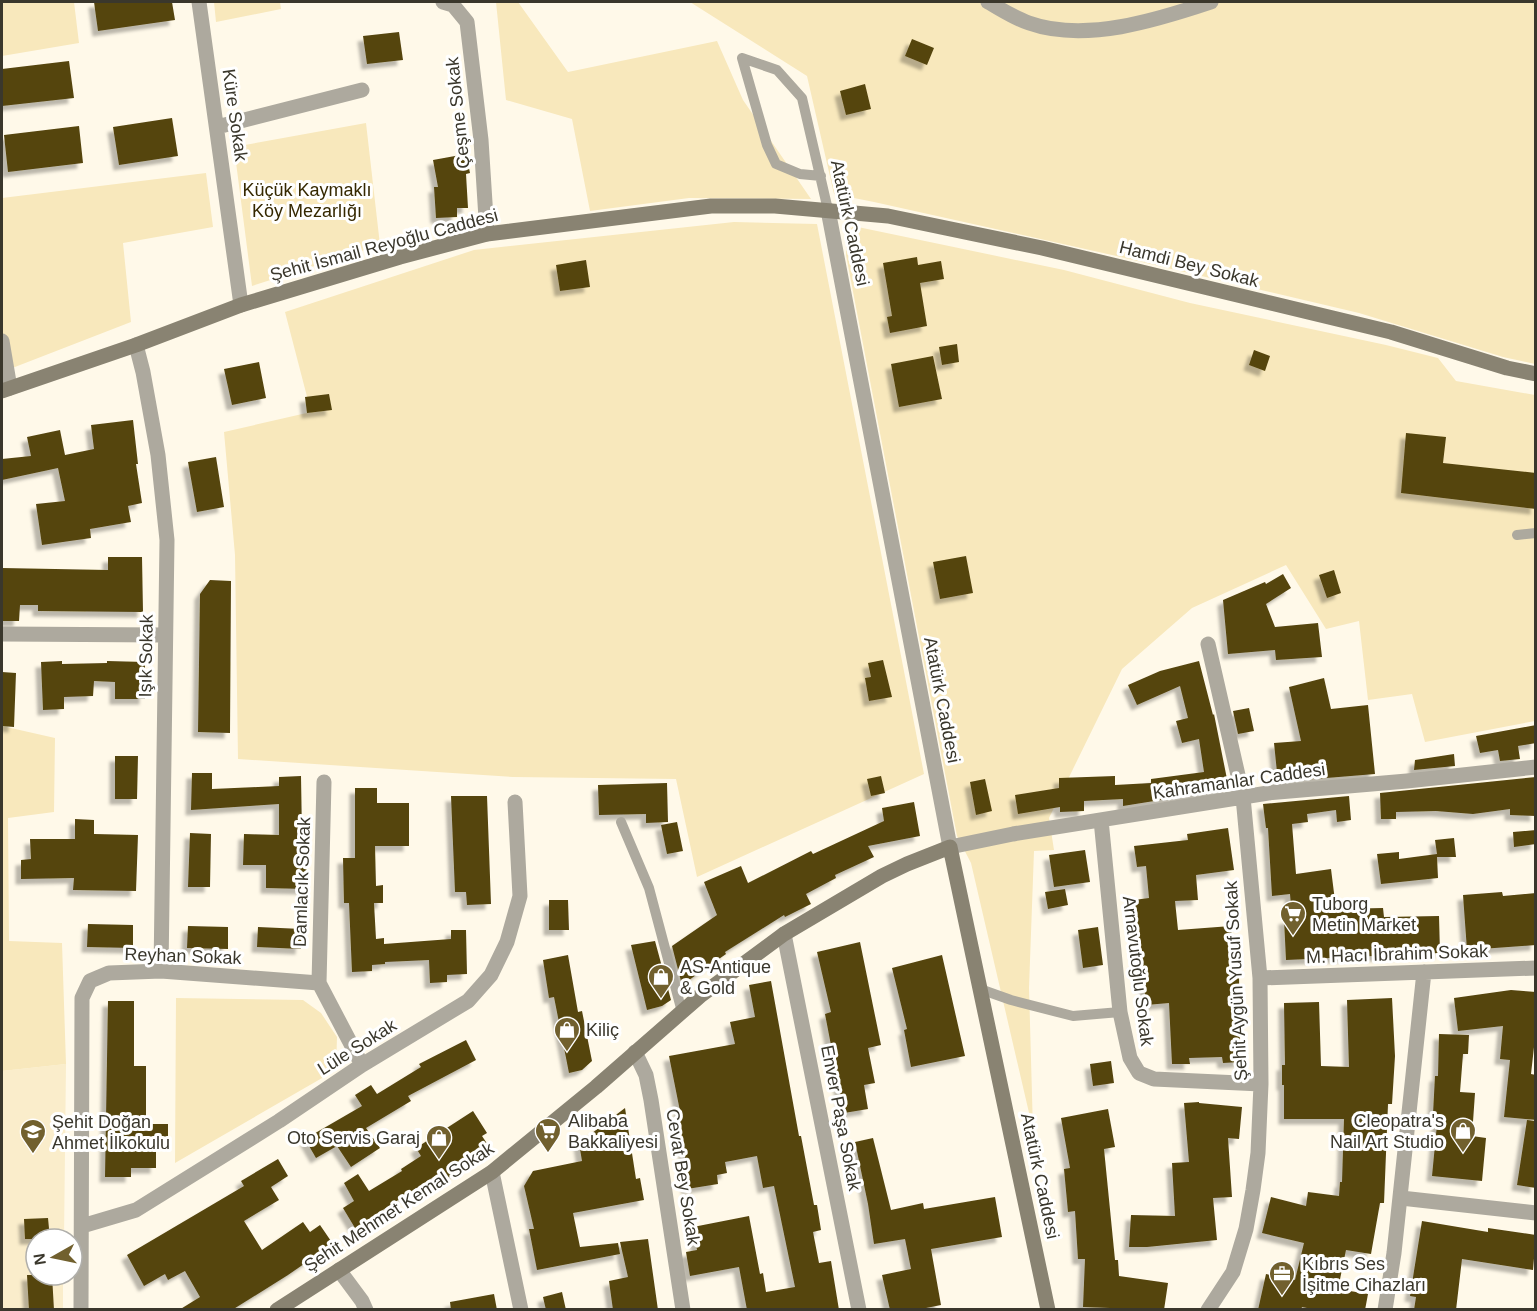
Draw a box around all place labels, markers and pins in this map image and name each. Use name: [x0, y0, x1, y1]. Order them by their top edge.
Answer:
place label: Tuborg Metin Market: [1312, 894, 1416, 935]
supermarket icon: Tuborg Metin Market: [1278, 899, 1308, 937]
place label: AS-Antique & Gold: [680, 957, 771, 998]
shop icon: AS-Antique & Gold: [646, 962, 676, 1000]
shop icon: Kiliç: [552, 1015, 582, 1053]
place label: Kiliç: [586, 1020, 619, 1040]
place label: Alibaba Bakkaliyesi: [568, 1111, 658, 1152]
place label: Cleopatra's Nail Art Studio: [1330, 1111, 1444, 1152]
place label: Şehit Doğan Ahmet İlkokulu: [52, 1112, 170, 1153]
supermarket icon: Alibaba Bakkaliyesi: [533, 1116, 563, 1154]
shop icon: Cleopatra's Nail Art Studio: [1448, 1116, 1478, 1154]
school or university icon: Şehit Doğan Ahmet İlkokulu: [18, 1117, 48, 1155]
shop icon: Oto Servis Garaj: [424, 1123, 454, 1161]
place label: Oto Servis Garaj: [287, 1128, 420, 1148]
place label: Kıbrıs Ses İşitme Cihazları: [1302, 1254, 1426, 1295]
office icon: Kıbrıs Ses İşitme Cihazları: [1267, 1259, 1297, 1297]

